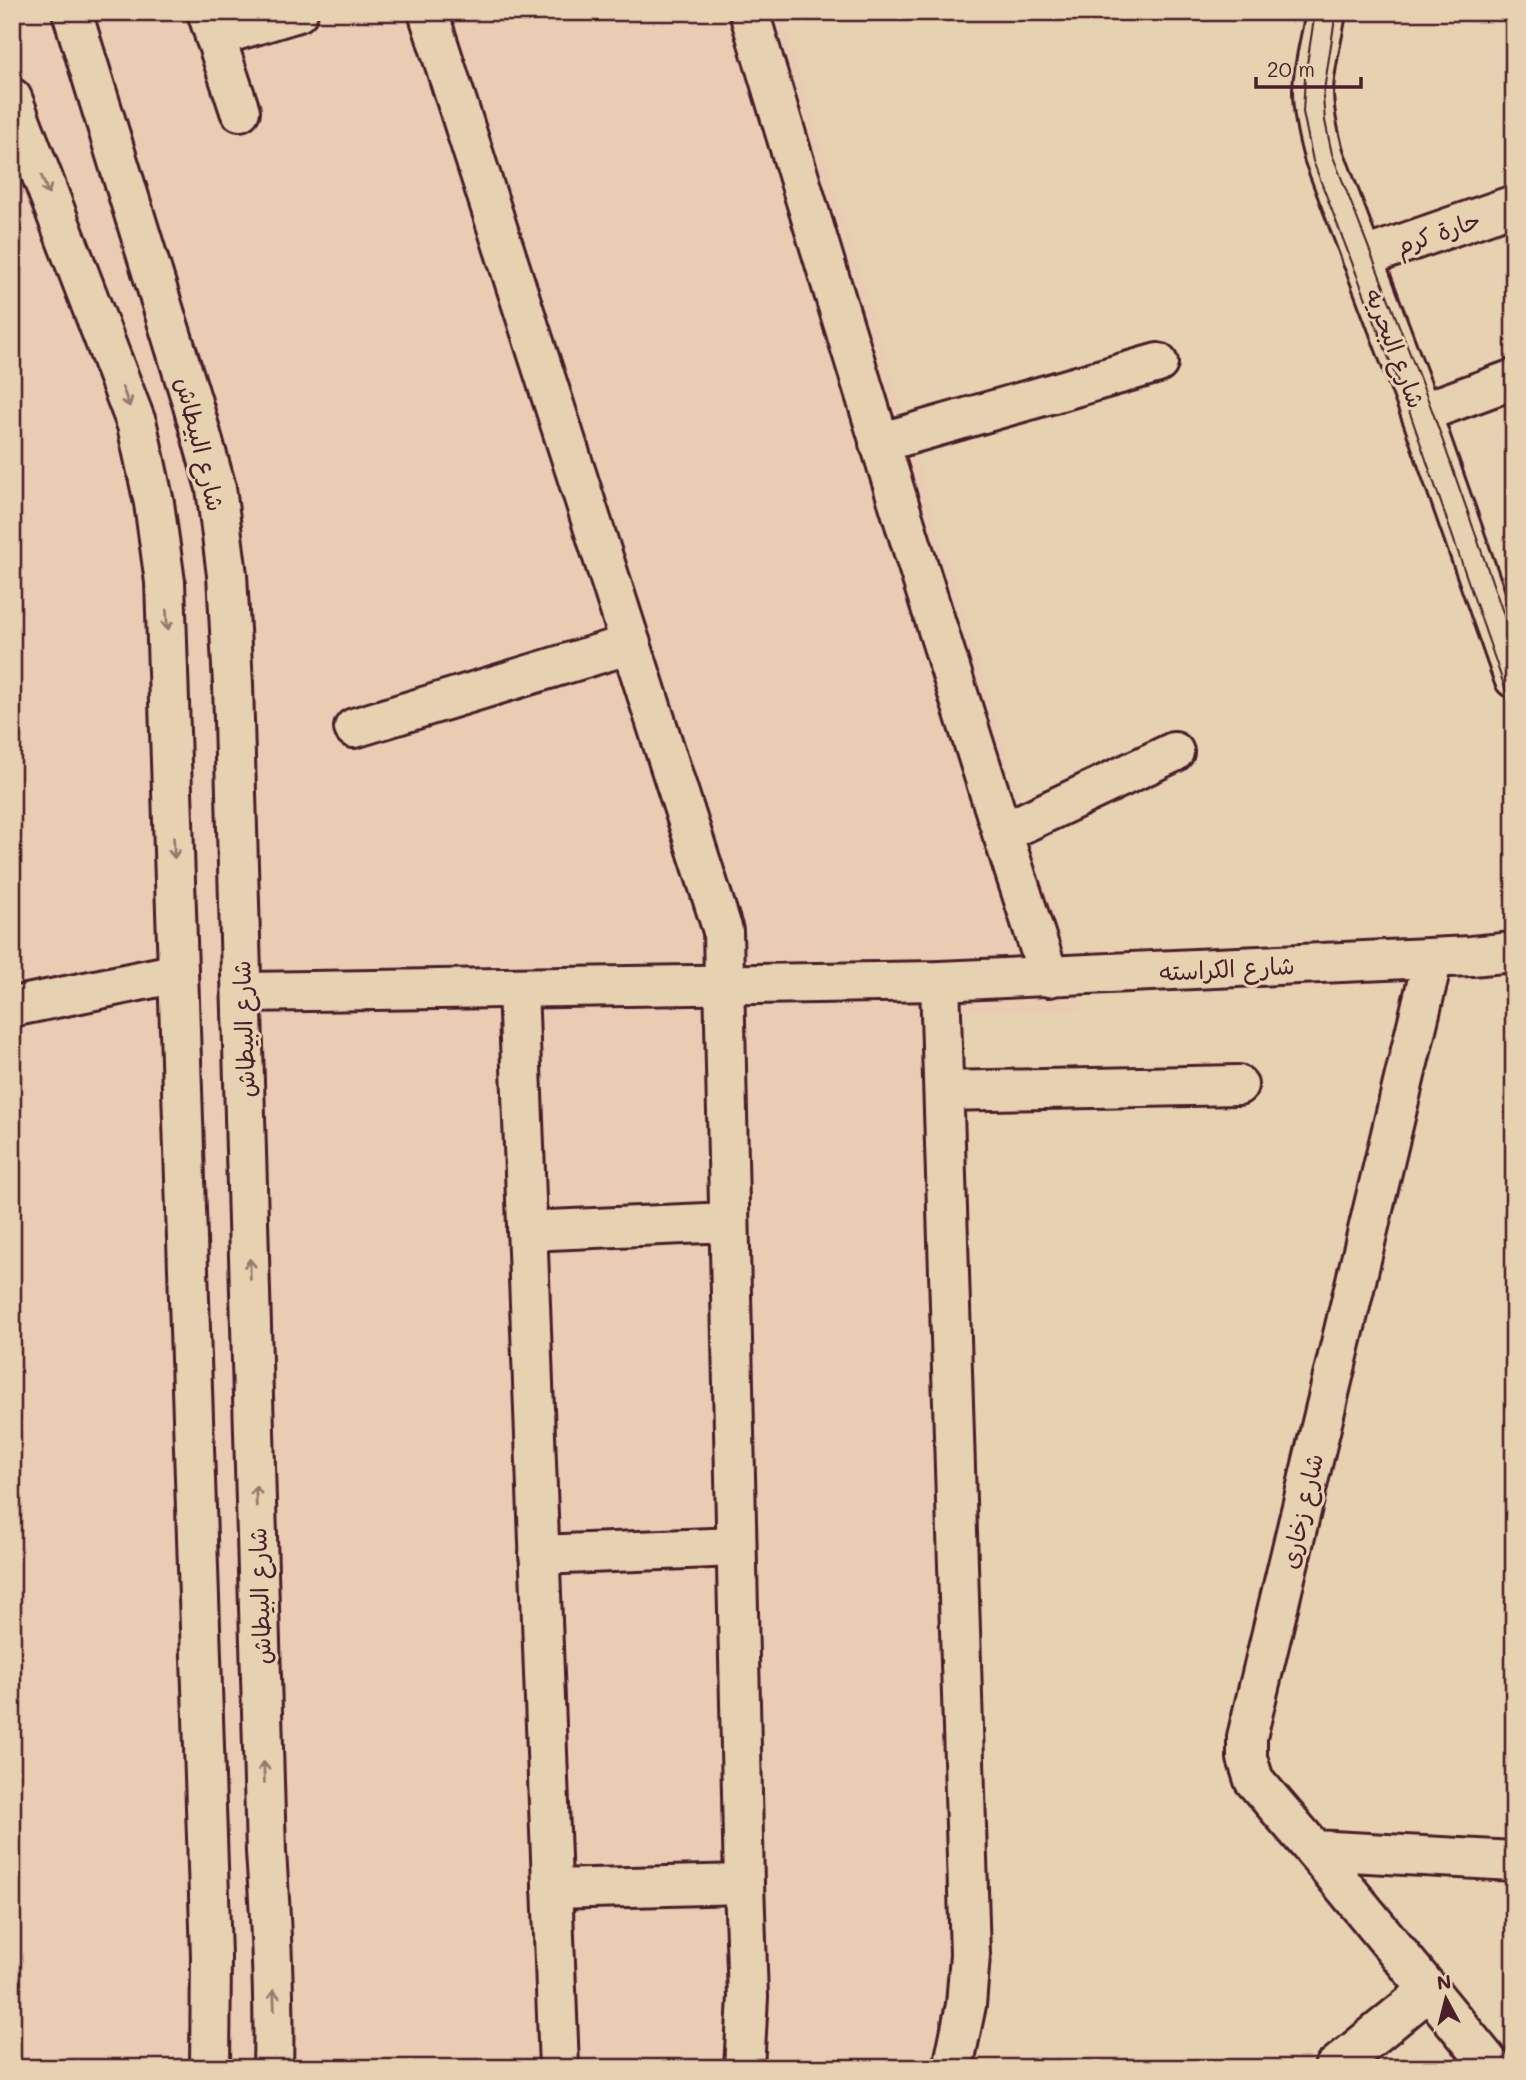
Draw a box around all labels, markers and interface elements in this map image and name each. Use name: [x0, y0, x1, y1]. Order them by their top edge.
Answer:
scale bar: [1256, 46, 1362, 90]
text: 20 m: [1267, 55, 1315, 82]
one-way arrow: [40, 173, 53, 195]
street label: حارة كرم: [1392, 203, 1486, 266]
street label: شارع البحريه: [1356, 284, 1433, 413]
street label: شارع البيطاش: [166, 374, 233, 515]
one-way arrow: [121, 386, 133, 408]
one-way arrow: [160, 608, 173, 631]
one-way arrow: [168, 836, 181, 859]
street label: شارع الكراسته: [1159, 949, 1296, 990]
street label: شارع البيطاش: [225, 960, 264, 1098]
one-way arrow: [243, 1257, 256, 1280]
street label: شارع زخارى: [1273, 1450, 1332, 1572]
one-way arrow: [249, 1485, 263, 1508]
street label: شارع البيطاش: [241, 1527, 280, 1665]
one-way arrow: [257, 1761, 270, 1784]
north arrow: [1410, 1965, 1480, 2035]
text: N: [1435, 1968, 1453, 1995]
one-way arrow: [267, 1988, 280, 2011]

